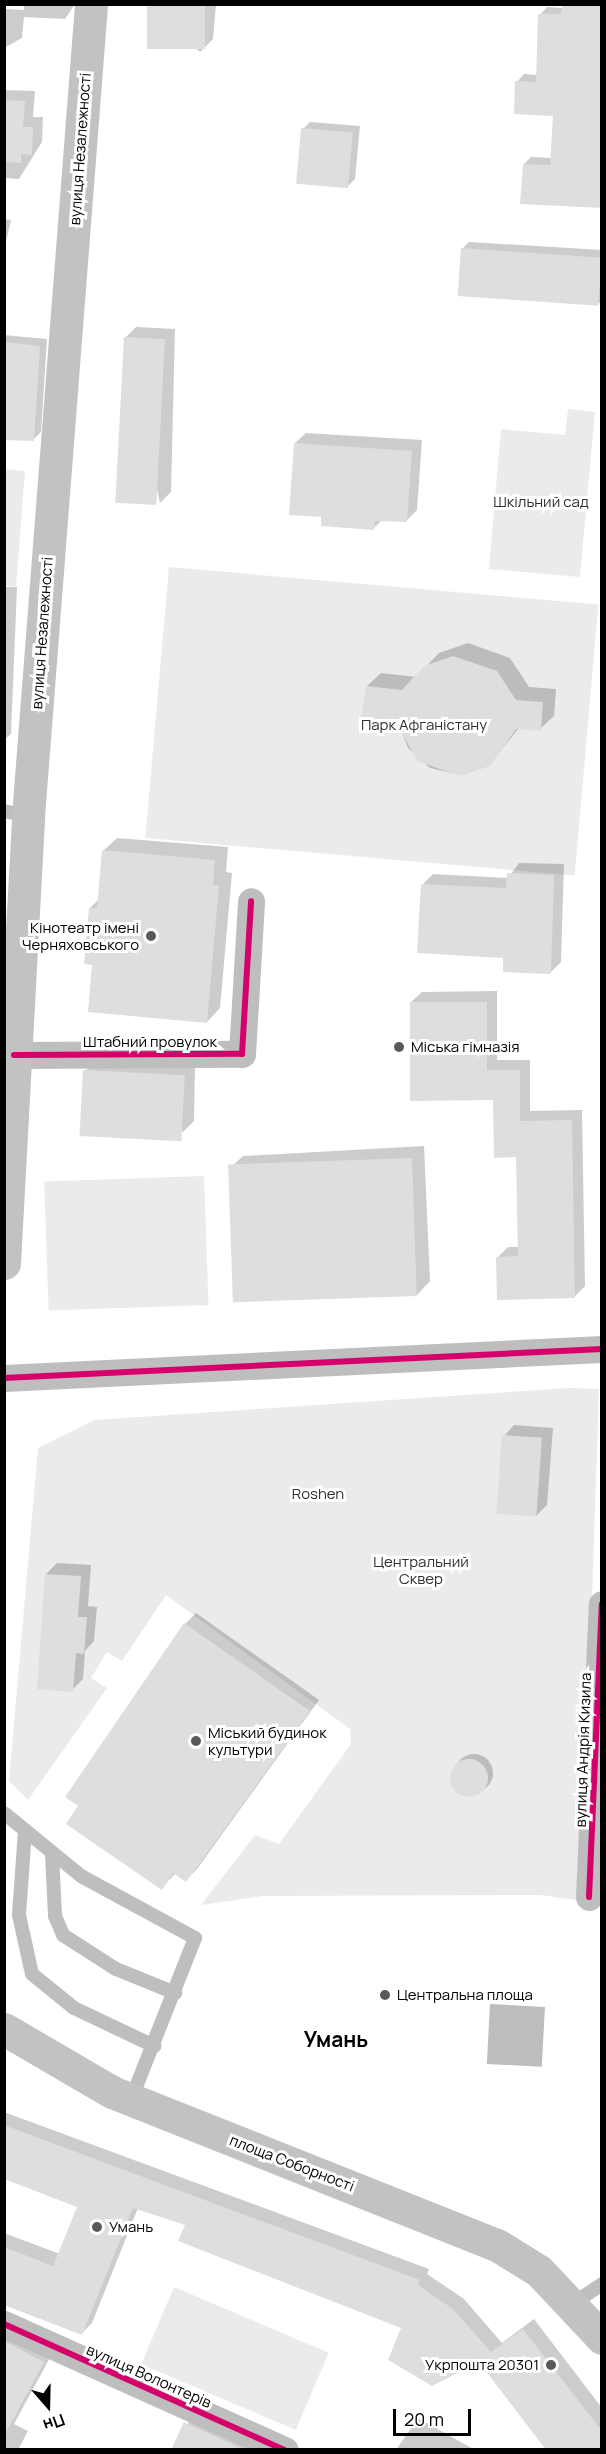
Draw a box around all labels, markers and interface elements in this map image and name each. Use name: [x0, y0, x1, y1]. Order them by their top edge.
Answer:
street label: вулиця Незалежності: [66, 72, 94, 226]
park label: Шкільний сад: [493, 493, 589, 511]
street label: вулиця Незалежності: [28, 556, 56, 710]
park label: Парк Афганістану: [361, 716, 487, 734]
place label: Кінотеатр імені Черняховського: [22, 918, 139, 953]
marker: Кінотеатр імені Черняховського: [144, 929, 158, 943]
street label: Штабний провулок: [83, 1033, 217, 1051]
place label: Міська гімназія: [411, 1038, 520, 1056]
marker: Міська гімназія: [392, 1040, 406, 1054]
park label: Roshen: [292, 1485, 344, 1503]
park label: Центральний Сквер: [373, 1552, 469, 1587]
street label: вулиця Андрія Кизила: [571, 1672, 595, 1828]
place label: Міський будинок культури: [208, 1723, 327, 1758]
marker: Міський будинок культури: [189, 1734, 203, 1748]
place label: Центральна площа: [397, 1986, 533, 2004]
marker: Центральна площа: [378, 1988, 392, 2002]
district label: Умань: [304, 2026, 368, 2052]
street label: площа Соборності: [227, 2131, 357, 2195]
place label: Умань: [109, 2218, 153, 2236]
marker: Умань: [90, 2220, 104, 2234]
street label: вулиця Волонтерів: [84, 2340, 214, 2412]
place label: Укрпошта 20301: [425, 2356, 539, 2374]
marker: Укрпошта 20301: [544, 2358, 558, 2372]
north arrow: [18, 2376, 78, 2436]
scale bar: [396, 2397, 474, 2435]
text: 20 m: [404, 2407, 444, 2431]
text: Пн: [40, 2409, 68, 2437]

